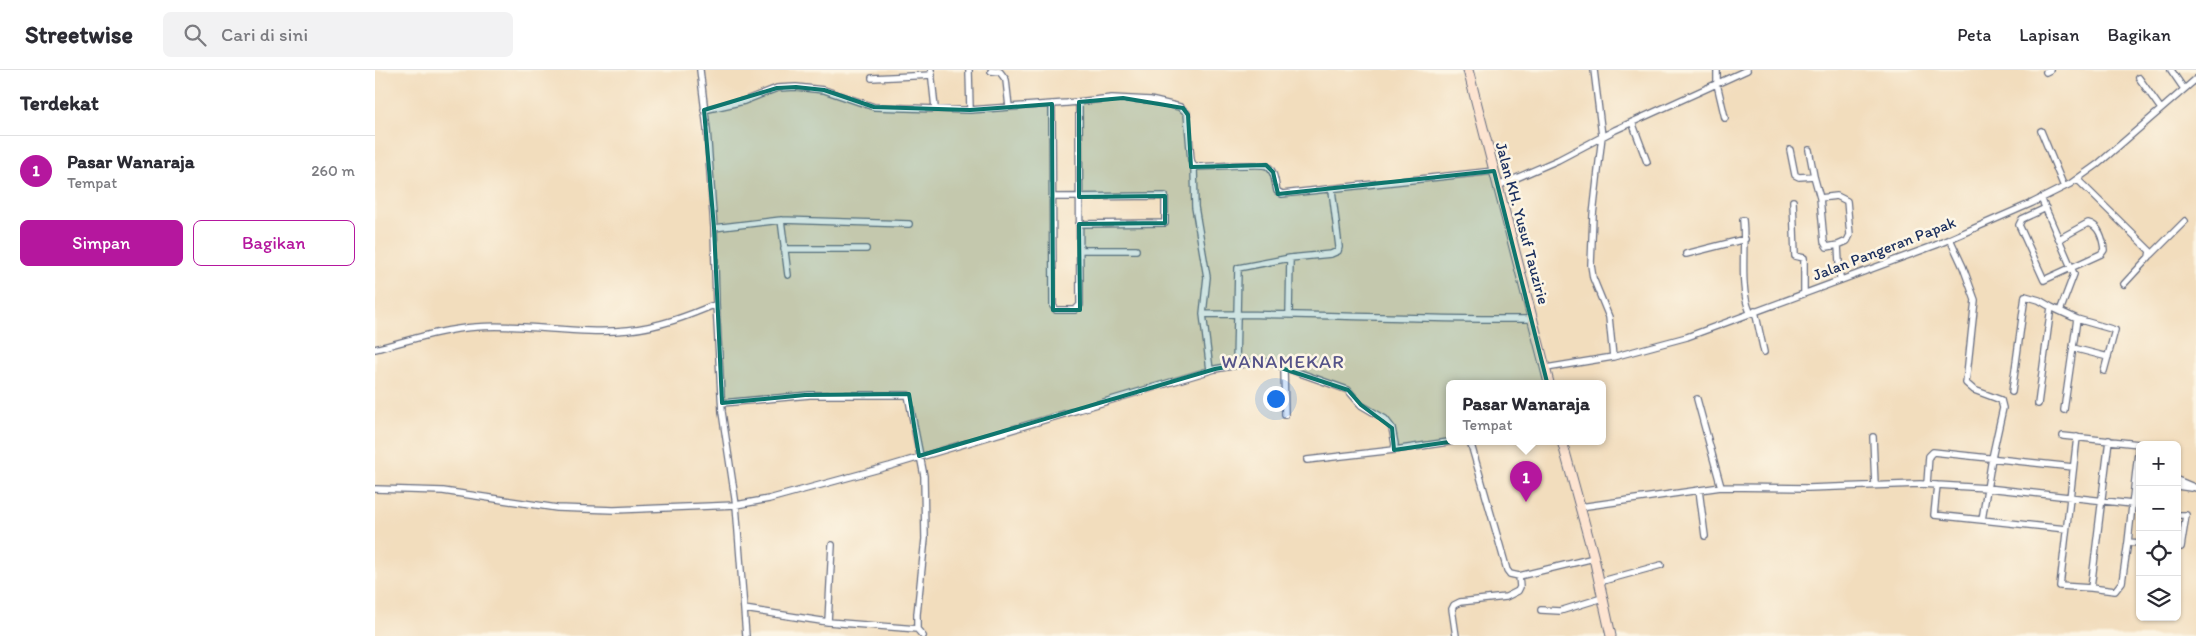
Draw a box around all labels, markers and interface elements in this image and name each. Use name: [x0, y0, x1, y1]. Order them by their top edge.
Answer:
search box: [163, 12, 513, 57]
text: Streetwise: [25, 20, 133, 49]
icon: search: [181, 21, 209, 49]
text: Cari di sini: [221, 23, 308, 46]
text: Peta: [1957, 24, 1991, 46]
text: Lapisan: [2019, 24, 2079, 46]
text: Bagikan: [2107, 24, 2171, 46]
text: Terdekat: [20, 90, 99, 115]
street label: Jalan KH. Yusuf Tauzirie: [1492, 140, 1553, 306]
text: Pasar Wanaraja: [67, 150, 195, 173]
text: 1: [32, 161, 40, 180]
text: 260 m: [311, 161, 355, 180]
text: Tempat: [67, 173, 117, 192]
street label: Jalan Pangeran Papak: [1810, 212, 1958, 285]
button: Simpan: [20, 220, 183, 266]
button: Bagikan: [193, 220, 355, 266]
district label: WANAMEKAR: [1221, 350, 1345, 373]
popup: [1446, 380, 1606, 445]
your location: [1263, 386, 1289, 412]
text: Pasar Wanaraja: [1462, 392, 1590, 415]
text: Tempat: [1462, 415, 1512, 434]
map controls: [2136, 441, 2181, 621]
button: +: [2136, 441, 2181, 486]
pin: 1: [1510, 461, 1542, 502]
button: −: [2136, 486, 2181, 531]
button: locate: [2136, 531, 2181, 576]
button: layers: [2136, 576, 2181, 621]

